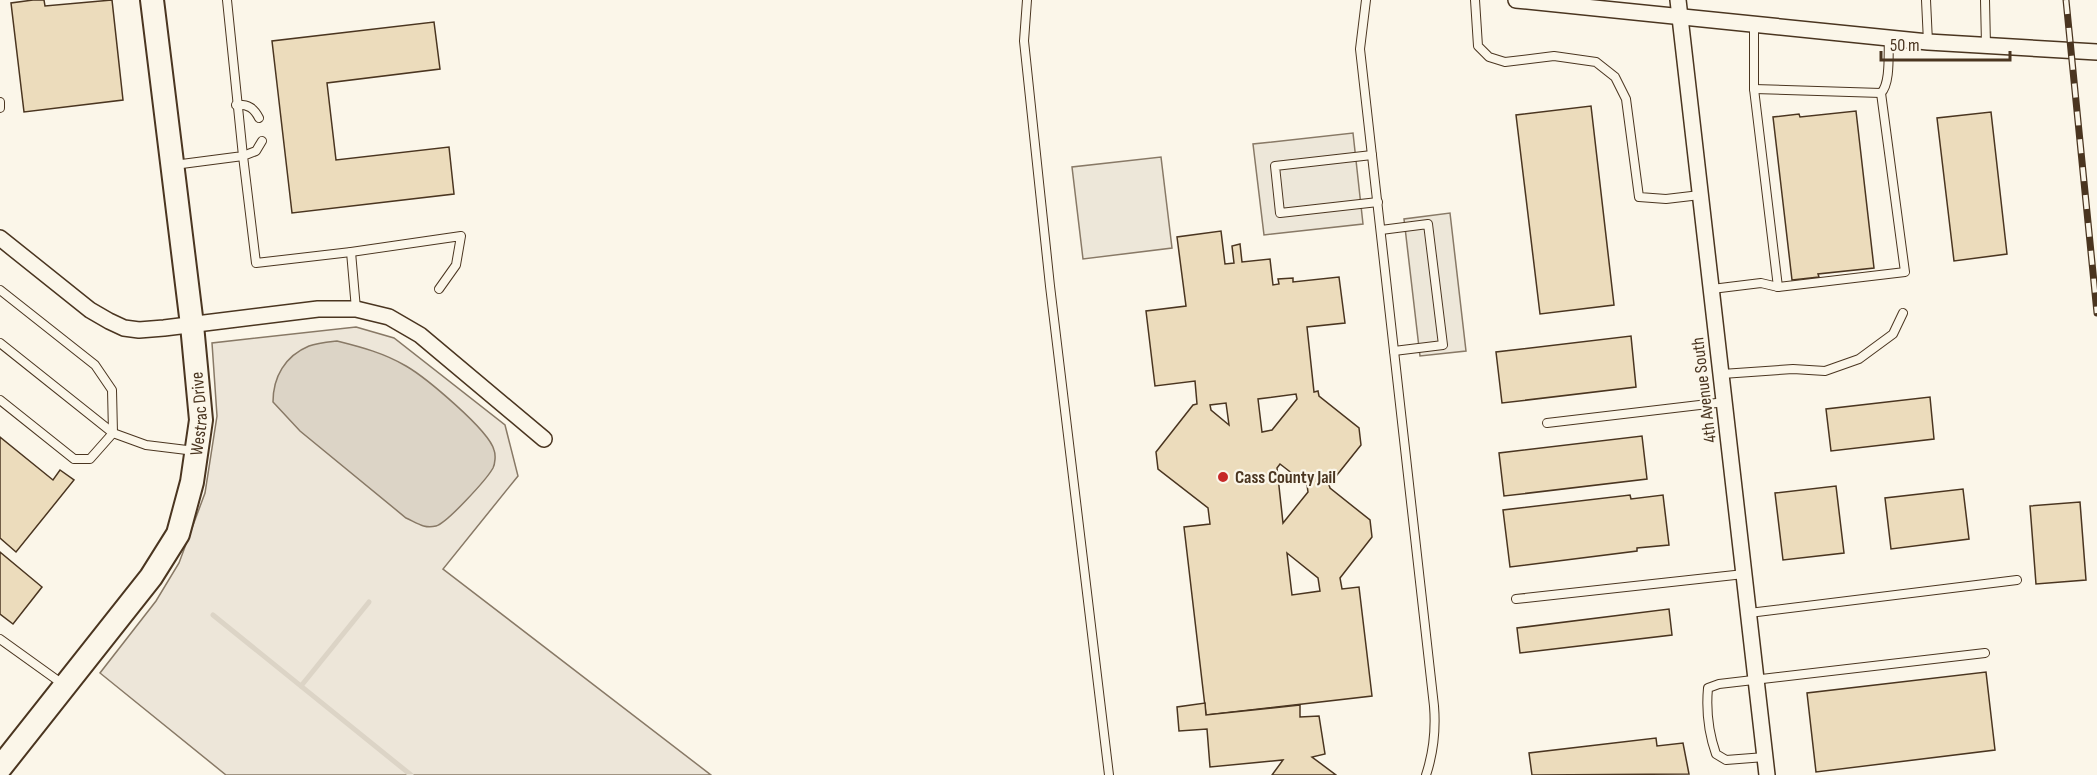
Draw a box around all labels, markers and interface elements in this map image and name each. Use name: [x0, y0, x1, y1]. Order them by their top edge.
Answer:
scale bar: [1881, 24, 2010, 62]
text: 50 m: [1890, 35, 1920, 56]
street label: 4th Avenue South: [1687, 336, 1721, 444]
street label: Westrac Drive: [185, 371, 211, 457]
place label: Cass County Jail: [1235, 467, 1336, 488]
marker: Cass County Jail: [1216, 470, 1230, 484]

